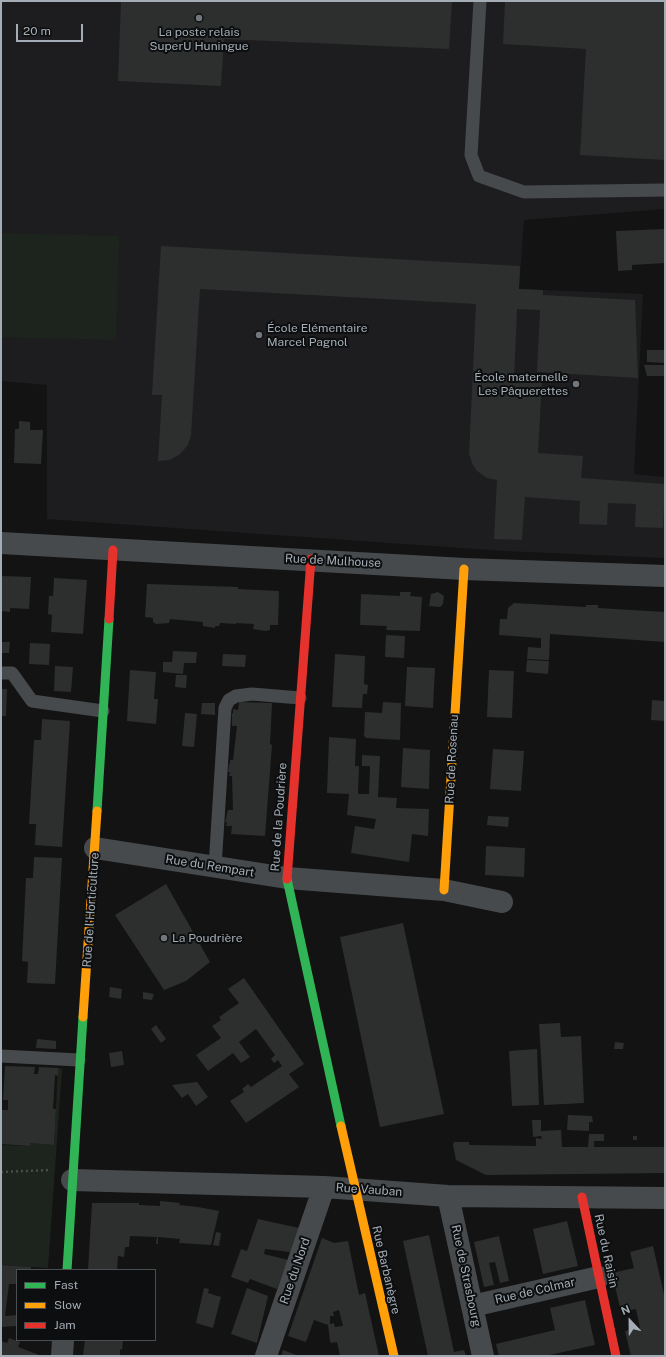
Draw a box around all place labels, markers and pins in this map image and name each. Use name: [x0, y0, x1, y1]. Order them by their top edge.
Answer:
marker: La poste relais SuperU Huningue: [194, 13, 204, 23]
place label: La poste relais SuperU Huningue: [149, 25, 249, 53]
place label: École Elémentaire Marcel Pagnol: [267, 321, 368, 349]
marker: École Elémentaire Marcel Pagnol: [254, 330, 264, 340]
place label: École maternelle Les Pâquerettes: [474, 370, 568, 398]
marker: École maternelle Les Pâquerettes: [571, 379, 581, 389]
place label: La Poudrière: [172, 931, 243, 945]
marker: La Poudrière: [159, 933, 169, 943]

